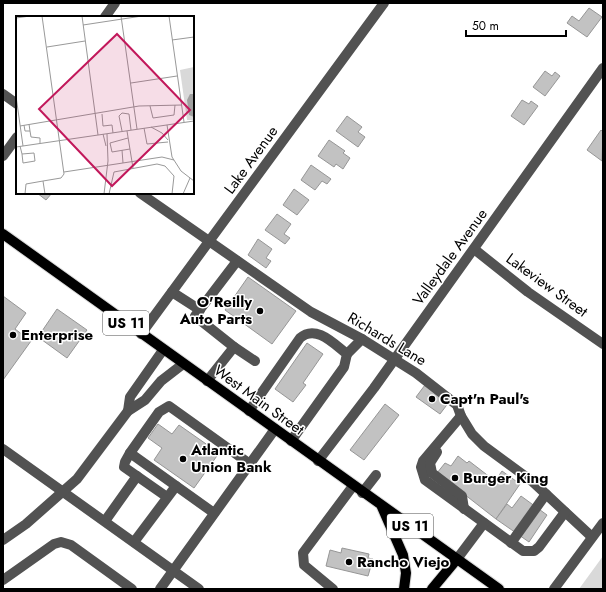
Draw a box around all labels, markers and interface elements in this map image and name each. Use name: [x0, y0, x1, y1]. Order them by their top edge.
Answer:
scale bar: [466, 12, 566, 38]
inset map: [16, 16, 194, 194]
text: 50 m: [472, 17, 499, 35]
street label: Lake Avenue: [219, 121, 283, 199]
street label: Valleydale Avenue: [407, 204, 493, 310]
street label: Lakeview Street: [502, 248, 593, 322]
place label: O'Reilly Auto Parts: [179, 291, 252, 330]
marker: O'Reilly Auto Parts: [255, 306, 265, 316]
street label: Richards Lane: [343, 307, 431, 371]
road number: US 11: [103, 311, 149, 335]
place label: Enterprise: [21, 324, 94, 346]
marker: Enterprise: [8, 330, 18, 340]
street label: West Main Street: [209, 360, 309, 441]
place label: Capt'n Paul's: [440, 388, 529, 410]
marker: Capt'n Paul's: [427, 394, 437, 404]
place label: Atlantic Union Bank: [190, 439, 272, 478]
marker: Atlantic Union Bank: [178, 454, 188, 464]
place label: Burger King: [463, 467, 548, 489]
marker: Burger King: [450, 473, 460, 483]
road number: US 11: [387, 514, 433, 538]
place label: Rancho Viejo: [357, 551, 450, 573]
marker: Rancho Viejo: [344, 557, 354, 567]

